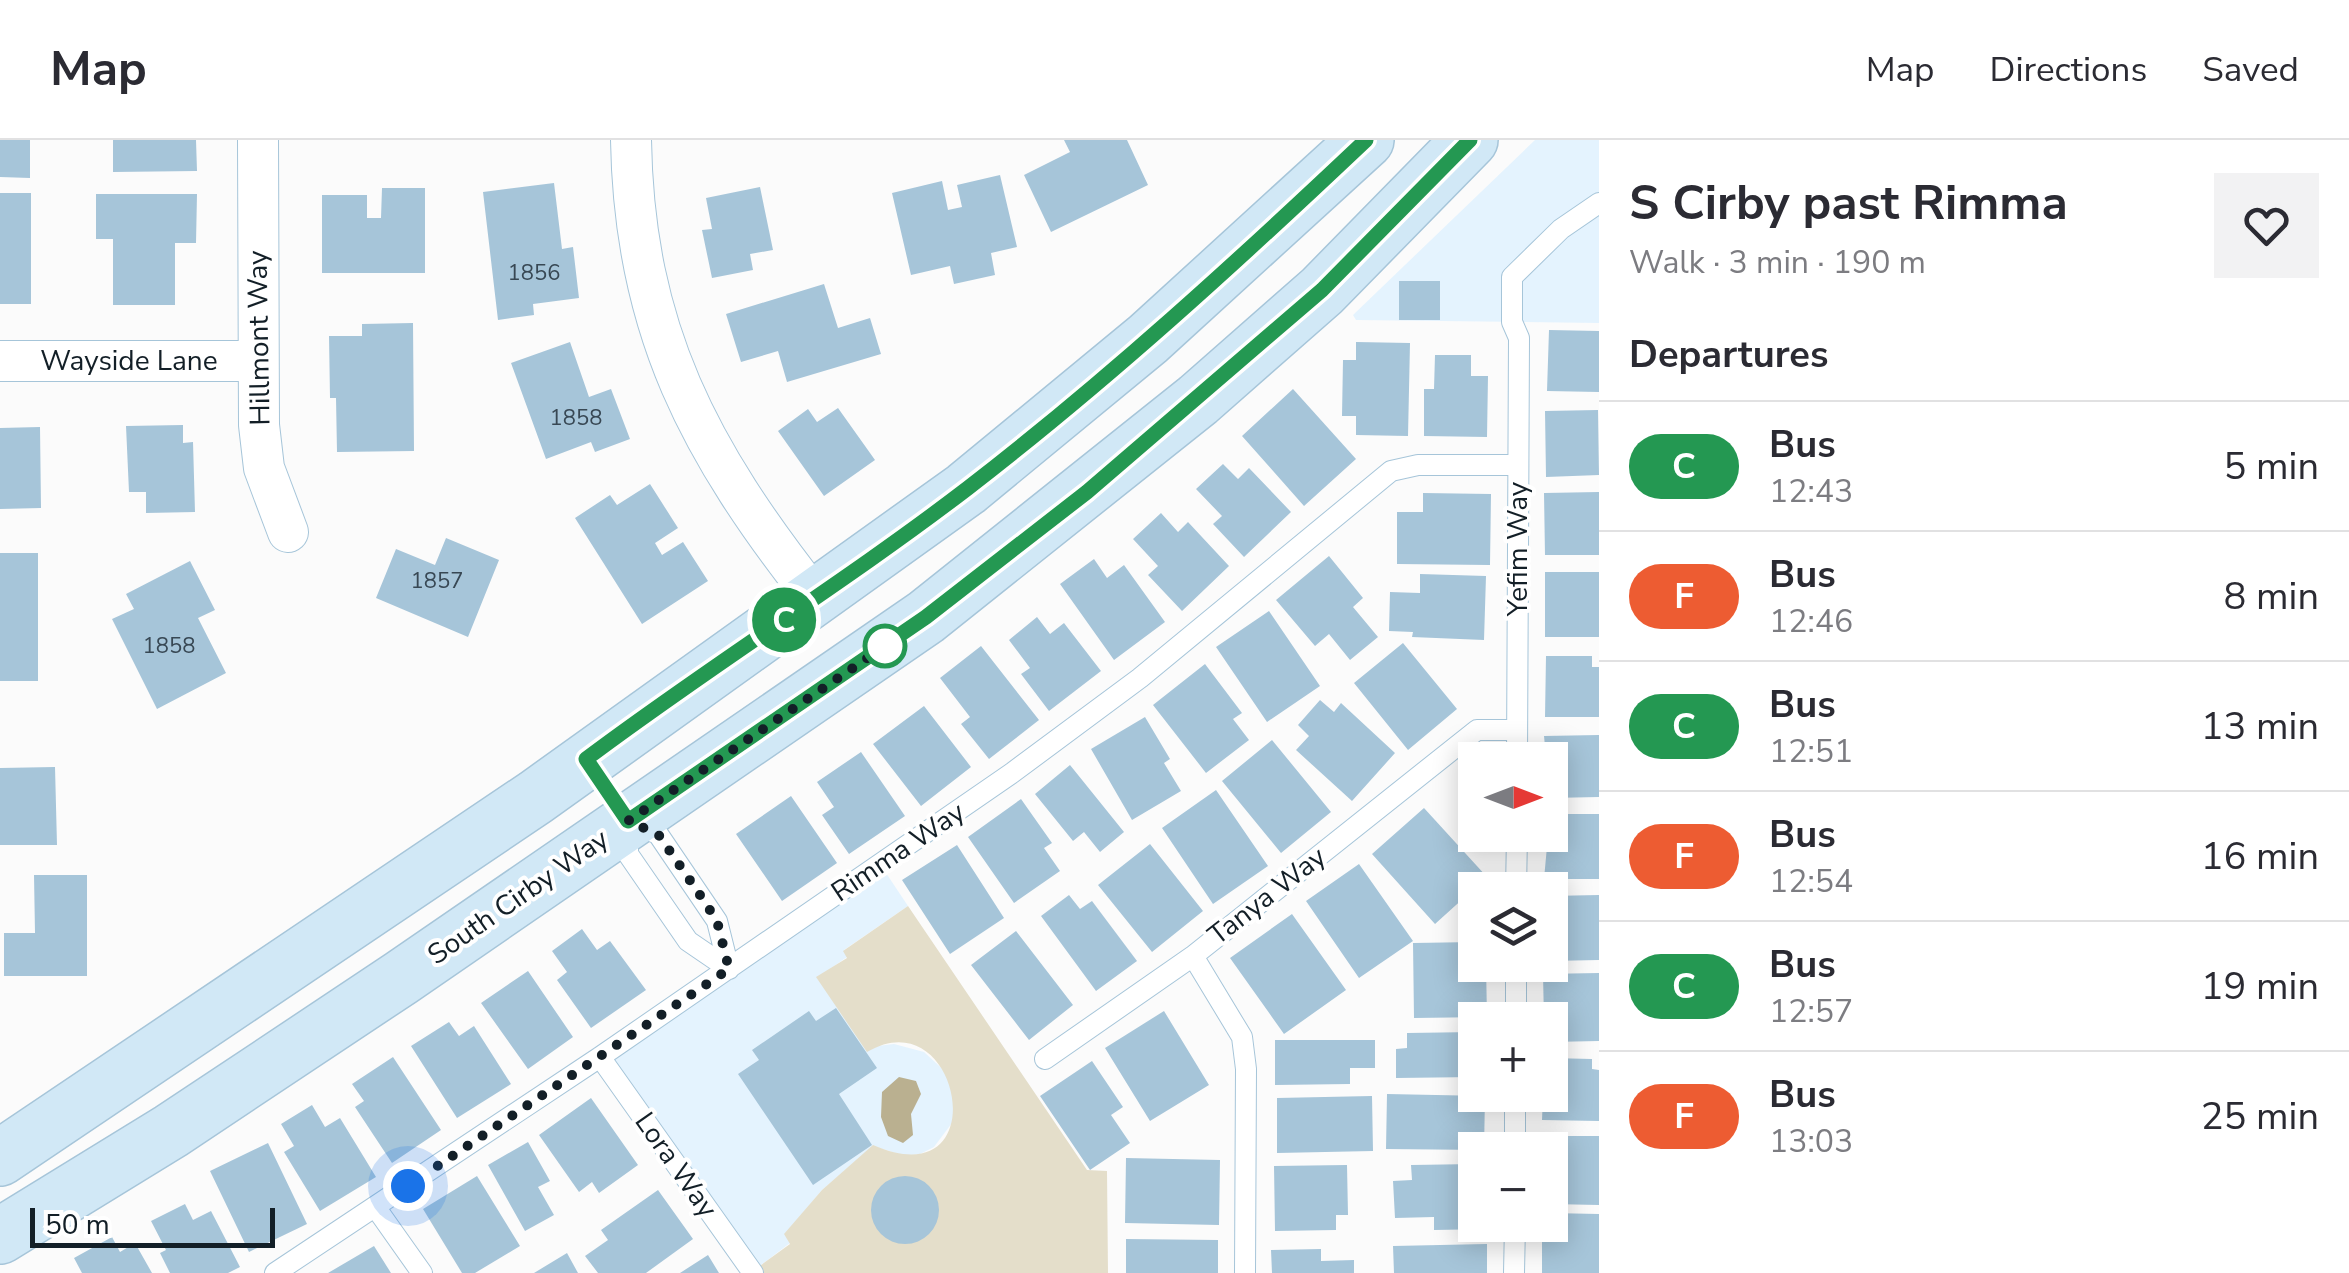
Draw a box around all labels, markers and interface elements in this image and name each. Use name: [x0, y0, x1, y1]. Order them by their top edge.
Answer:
text: Map: [50, 36, 147, 102]
text: Map: [1866, 46, 1935, 93]
text: Directions: [1990, 46, 2147, 93]
text: Saved: [2202, 46, 2299, 93]
text: S Cirby past Rimma: [1629, 170, 2068, 236]
button: heart: [2214, 173, 2319, 278]
text: Walk · 3 min · 190 m: [1629, 241, 1926, 284]
street label: Hillmont Way: [238, 250, 280, 426]
house number: 1856: [508, 258, 560, 288]
text: Departures: [1629, 329, 1828, 380]
street label: Wayside Lane: [40, 342, 218, 380]
house number: 1858: [550, 403, 602, 433]
text: Bus: [1769, 419, 1836, 470]
text: 5 min: [2224, 441, 2319, 492]
text: C: [1672, 443, 1696, 490]
text: 12:43: [1769, 470, 1853, 513]
street label: Yefim Way: [1499, 481, 1537, 617]
text: Bus: [1769, 549, 1836, 600]
house number: 1857: [411, 566, 463, 596]
text: 8 min: [2224, 571, 2319, 622]
text: F: [1674, 573, 1694, 620]
line badge: C: [752, 588, 816, 652]
text: C: [772, 597, 796, 644]
text: 12:46: [1769, 600, 1853, 643]
unlabelled marker: [864, 625, 906, 667]
house number: 1858: [143, 631, 195, 661]
text: Bus: [1769, 679, 1836, 730]
text: 13 min: [2201, 701, 2319, 752]
text: C: [1672, 703, 1696, 750]
text: 12:51: [1769, 730, 1853, 773]
north arrow: [1458, 742, 1568, 852]
map controls: [1458, 742, 1568, 1242]
street label: Rimma Way: [824, 793, 973, 911]
text: Bus: [1769, 809, 1836, 860]
street label: South Cirby Way: [420, 820, 617, 974]
text: 16 min: [2201, 831, 2319, 882]
text: F: [1674, 833, 1694, 880]
street label: Tanya Way: [1200, 838, 1334, 954]
text: 12:54: [1769, 860, 1853, 903]
button: layers: [1458, 872, 1568, 982]
text: Bus: [1769, 939, 1836, 990]
text: 19 min: [2201, 961, 2319, 1012]
text: C: [1672, 963, 1696, 1010]
text: 12:57: [1769, 990, 1853, 1033]
button: +: [1458, 1002, 1568, 1112]
text: Bus: [1769, 1069, 1836, 1120]
text: 25 min: [2201, 1091, 2319, 1142]
text: F: [1674, 1093, 1694, 1140]
street label: Lora Way: [626, 1105, 727, 1226]
text: 13:03: [1769, 1120, 1853, 1163]
button: −: [1458, 1132, 1568, 1242]
your location: [383, 1161, 433, 1211]
scale bar: [30, 1203, 275, 1248]
text: 50 m: [45, 1206, 110, 1244]

